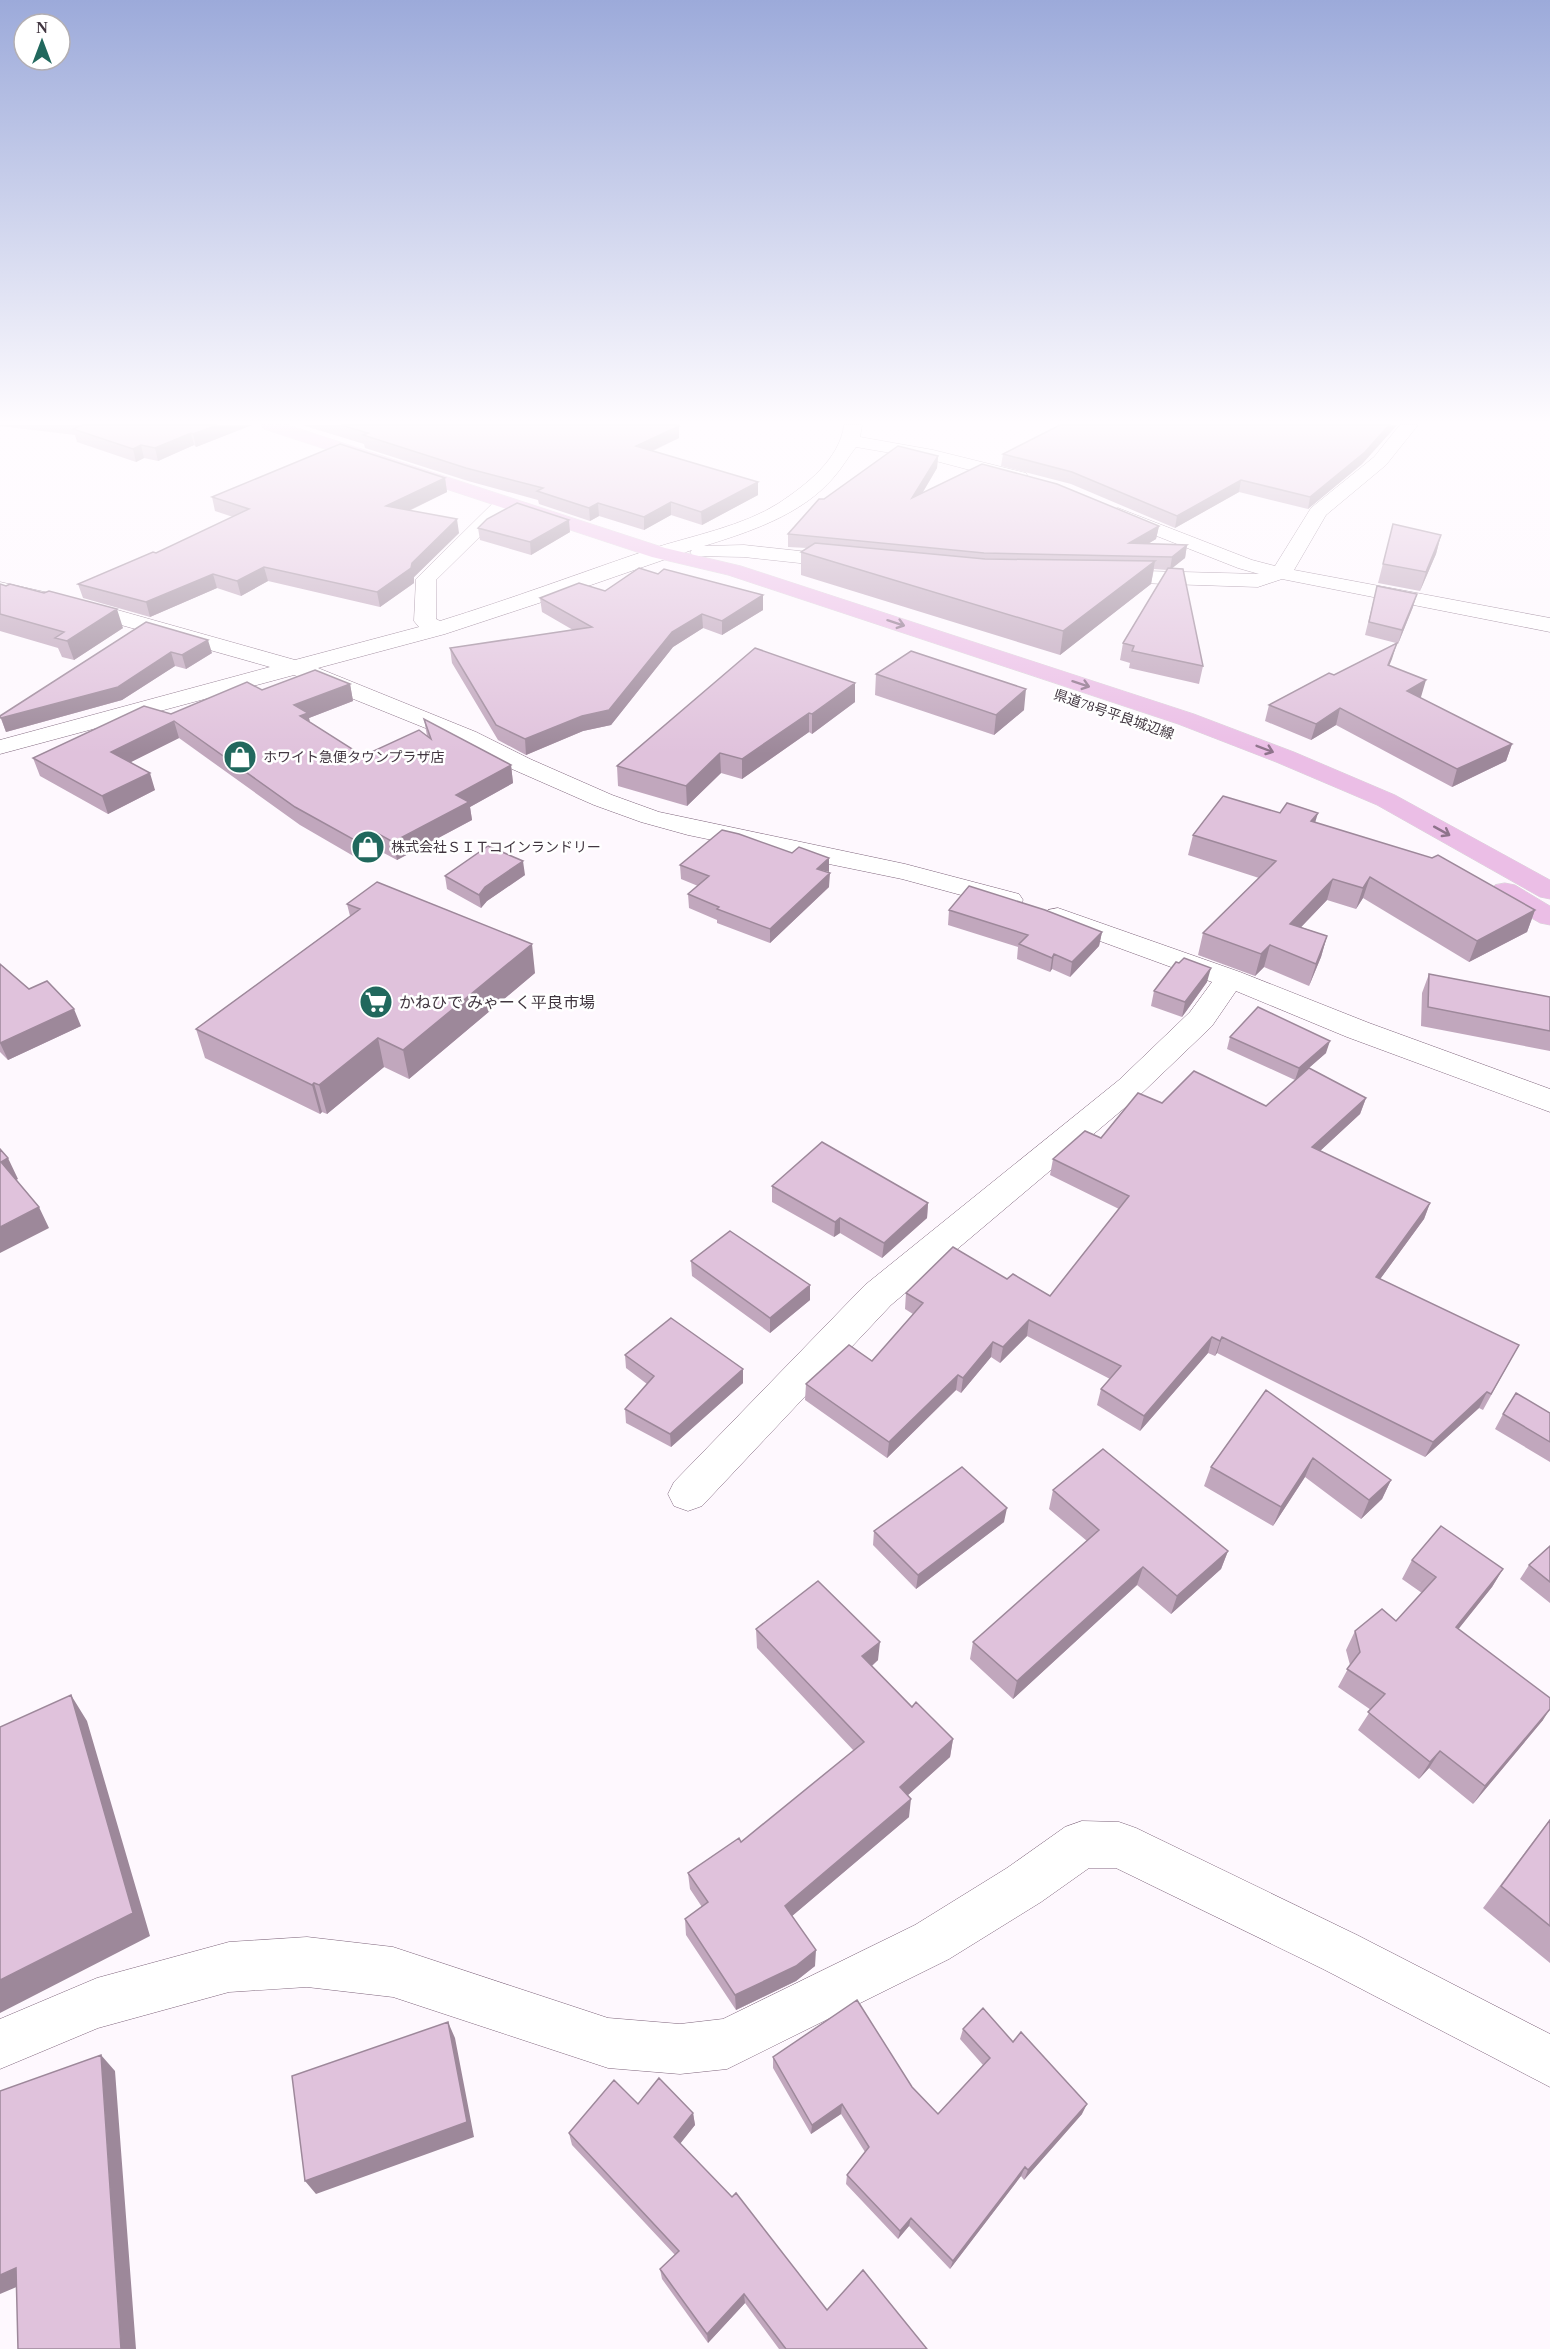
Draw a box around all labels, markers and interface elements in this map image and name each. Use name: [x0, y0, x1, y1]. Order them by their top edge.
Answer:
north arrow: [12, 12, 72, 72]
text: N: [36, 19, 48, 36]
one-way arrow: [886, 619, 905, 630]
one-way arrow: [1072, 680, 1090, 691]
street label: 県道78号平良城辺線: [1052, 687, 1176, 742]
shop icon: ホワイト急便タウンプラザ店: [222, 739, 258, 775]
one-way arrow: [1255, 745, 1274, 756]
place label: ホワイト急便タウンプラザ店: [263, 750, 445, 765]
one-way arrow: [1433, 825, 1450, 837]
shop icon: 株式会社ＳＩＴコインランドリー: [350, 829, 386, 865]
place label: 株式会社ＳＩＴコインランドリー: [391, 840, 601, 855]
supermarket icon: かねひで みゃーく平良市場: [358, 984, 394, 1020]
place label: かねひで みゃーく平良市場: [399, 994, 595, 1011]

